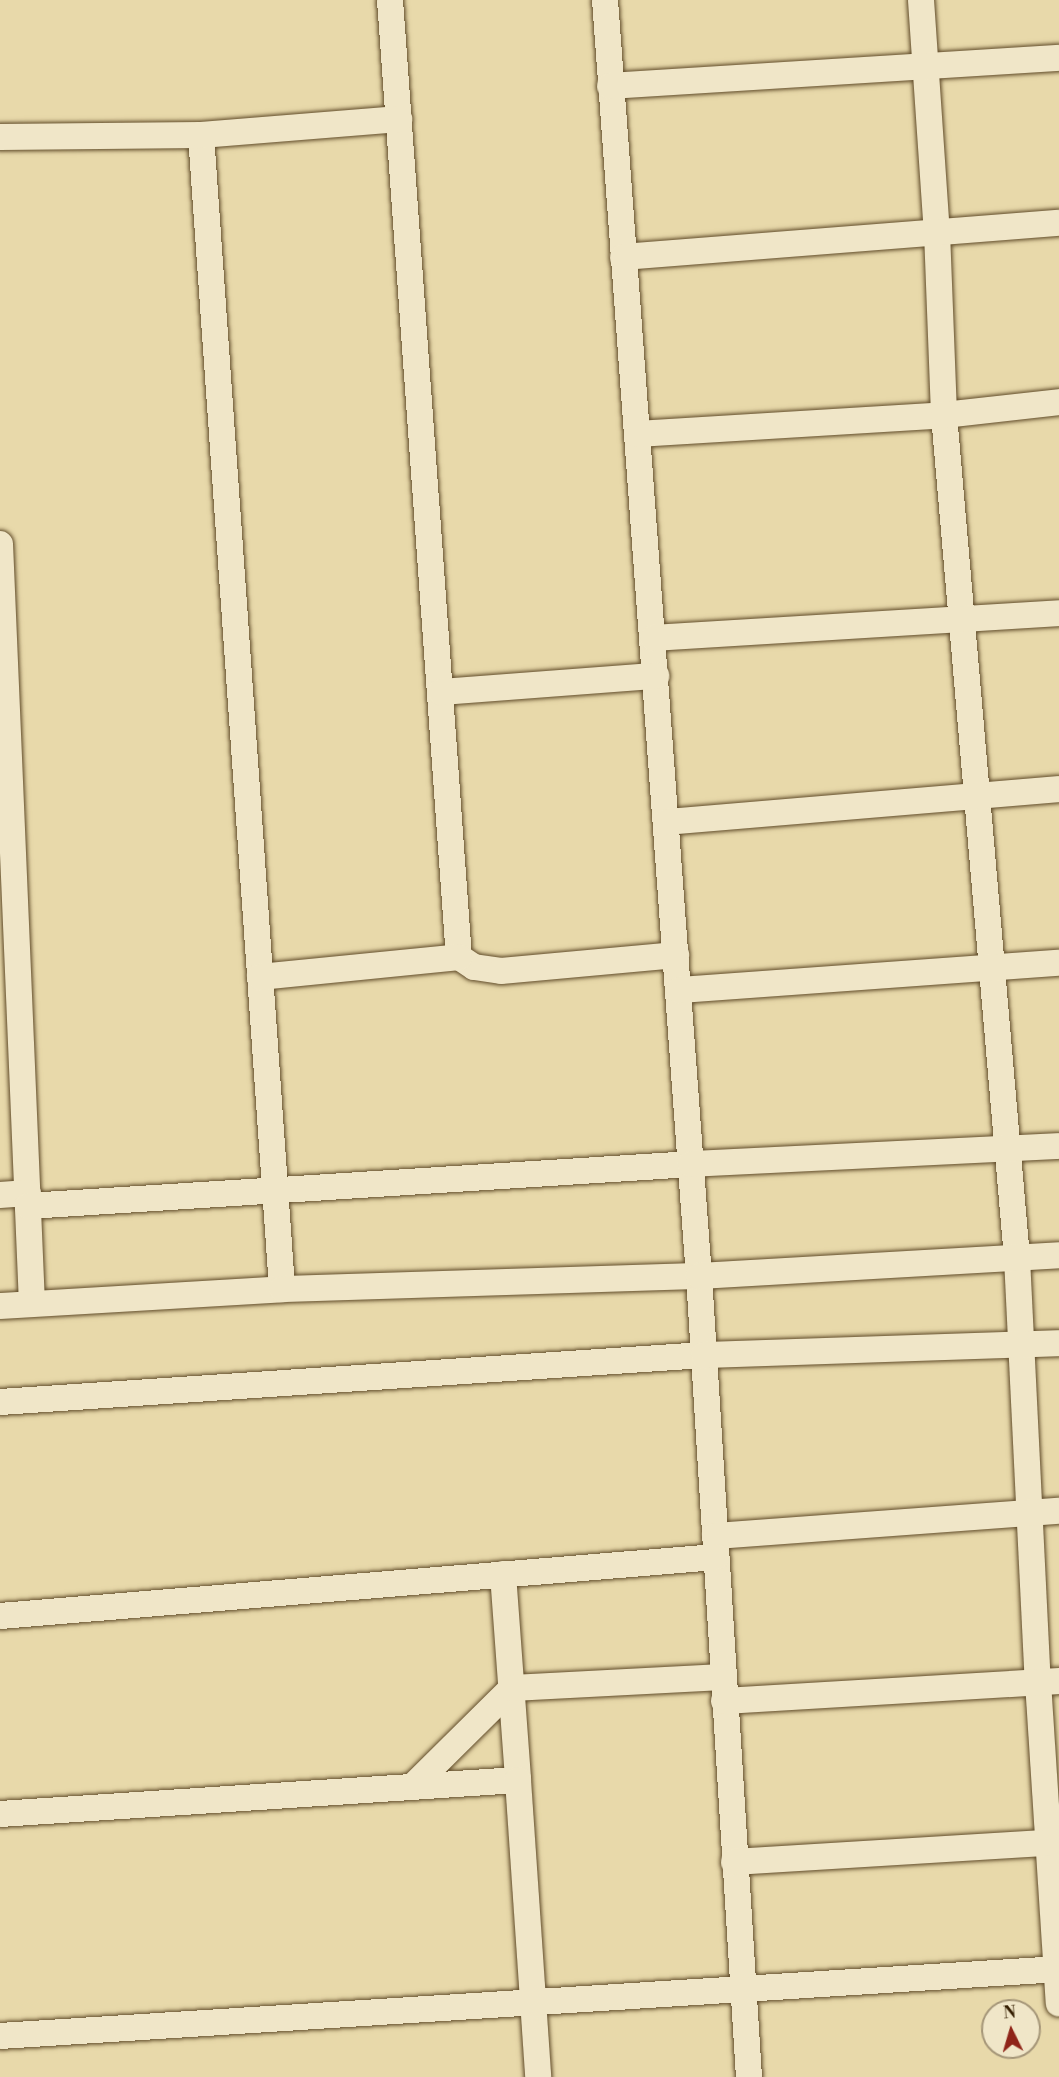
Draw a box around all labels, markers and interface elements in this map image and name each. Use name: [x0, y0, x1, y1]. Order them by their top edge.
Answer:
north arrow: [981, 1999, 1041, 2059]
text: N: [1002, 2003, 1017, 2024]

